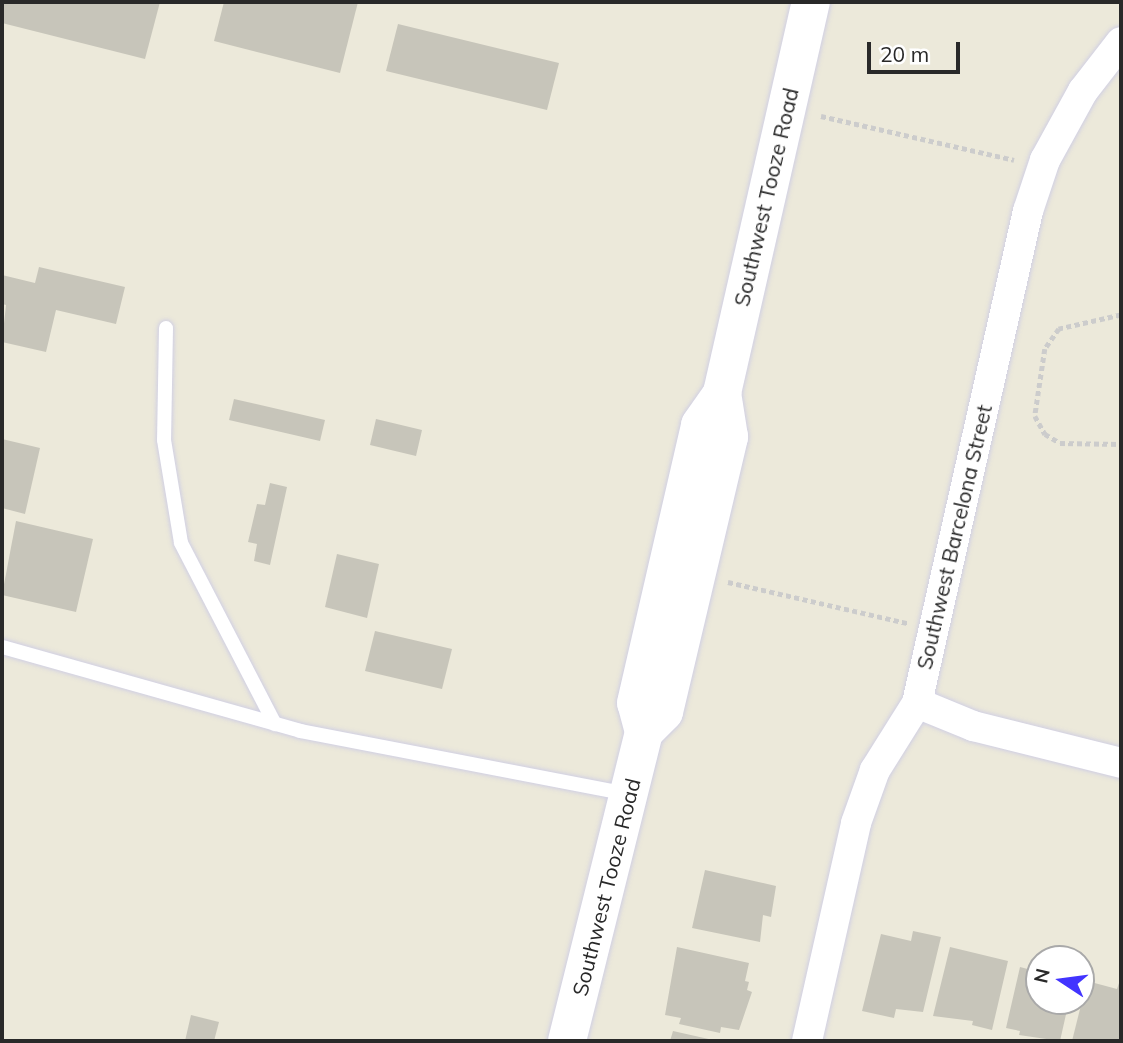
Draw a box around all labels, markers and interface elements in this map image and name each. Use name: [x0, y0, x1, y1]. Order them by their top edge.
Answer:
scale bar: [871, 28, 964, 72]
text: 20 m: [880, 41, 929, 67]
street label: Southwest Tooze Road: [729, 85, 803, 309]
street label: Southwest Barcelona Street: [911, 402, 997, 672]
street label: Southwest Tooze Road: [567, 776, 645, 998]
north arrow: [1025, 945, 1095, 1015]
text: N: [1028, 966, 1055, 985]

